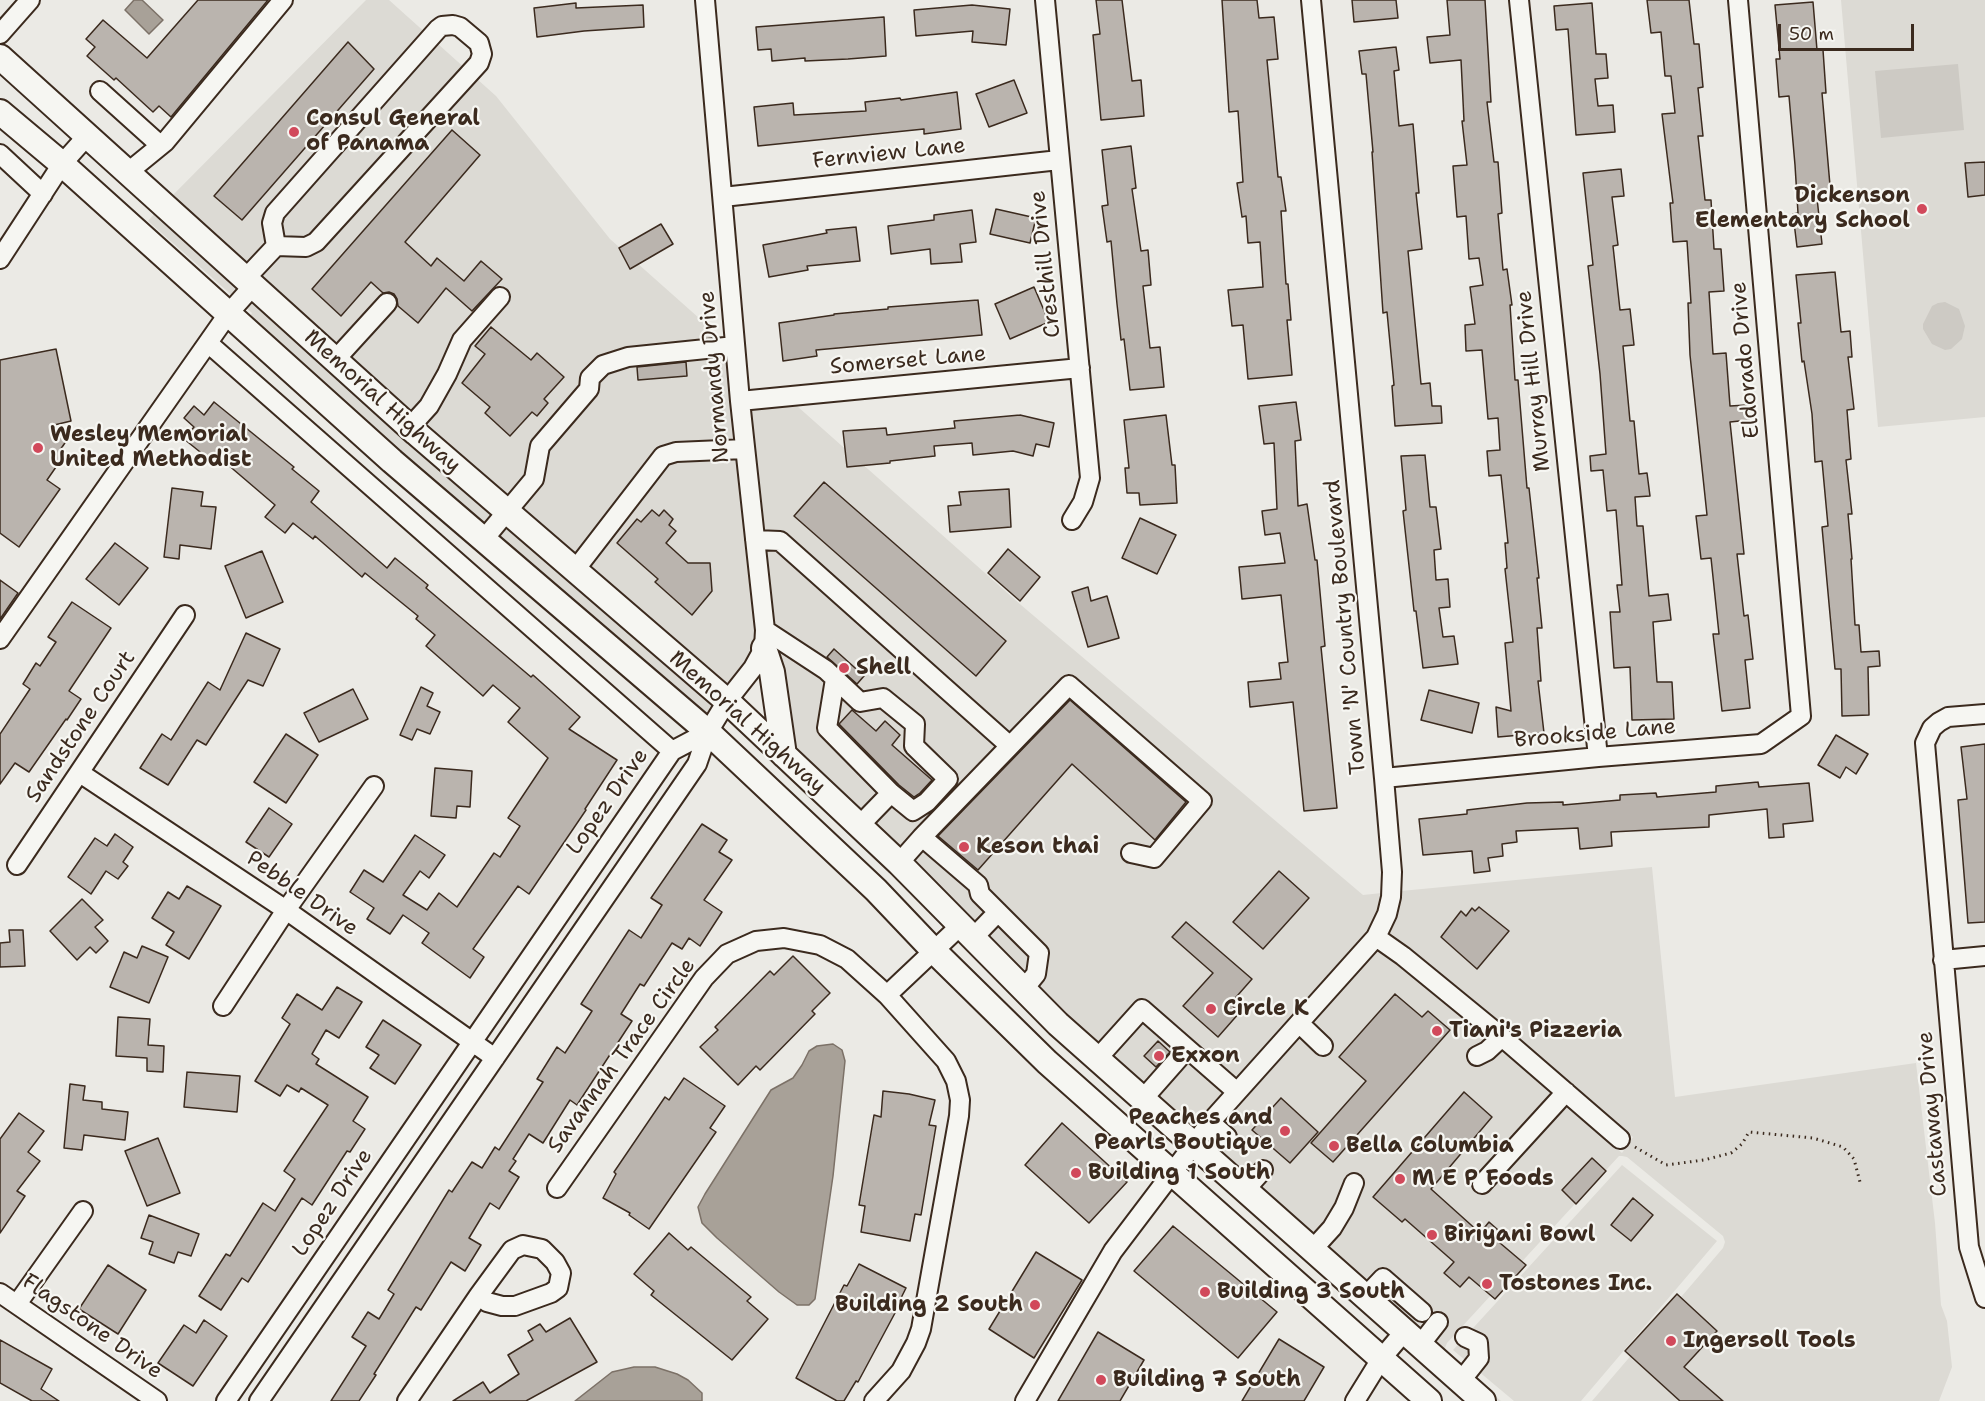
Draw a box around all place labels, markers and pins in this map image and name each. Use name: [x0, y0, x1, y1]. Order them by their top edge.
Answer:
place label: Consul General of Panama: [306, 106, 480, 158]
marker: Consul General of Panama: [287, 125, 301, 139]
place label: Dickenson Elementary School: [1695, 183, 1910, 234]
marker: Dickenson Elementary School: [1915, 202, 1929, 216]
place label: Wesley Memorial United Methodist: [50, 422, 251, 474]
marker: Wesley Memorial United Methodist: [31, 441, 45, 455]
place label: Shell: [856, 655, 911, 681]
marker: Shell: [837, 661, 851, 675]
place label: Keson thai: [976, 834, 1099, 860]
marker: Keson thai: [957, 840, 971, 854]
place label: Circle K: [1223, 996, 1309, 1022]
marker: Circle K: [1204, 1002, 1218, 1016]
place label: Tiani's Pizzeria: [1449, 1018, 1622, 1044]
marker: Tiani's Pizzeria: [1430, 1024, 1444, 1038]
place label: Exxon: [1171, 1043, 1240, 1069]
marker: Exxon: [1152, 1049, 1166, 1063]
place label: Peaches and Pearls Boutique: [1094, 1105, 1273, 1156]
marker: Peaches and Pearls Boutique: [1278, 1124, 1292, 1138]
place label: Bella Columbia: [1346, 1133, 1514, 1159]
marker: Bella Columbia: [1327, 1139, 1341, 1153]
place label: Building 1 South: [1088, 1160, 1271, 1186]
marker: Building 1 South: [1069, 1166, 1083, 1180]
place label: M E P Foods: [1412, 1166, 1554, 1192]
marker: M E P Foods: [1393, 1172, 1407, 1186]
place label: Biriyani Bowl: [1444, 1222, 1595, 1248]
marker: Biriyani Bowl: [1425, 1228, 1439, 1242]
place label: Tostones Inc.: [1499, 1271, 1652, 1297]
marker: Tostones Inc.: [1480, 1277, 1494, 1291]
place label: Building 3 South: [1217, 1279, 1405, 1305]
marker: Building 3 South: [1198, 1285, 1212, 1299]
place label: Building 2 South: [835, 1292, 1023, 1318]
marker: Building 2 South: [1028, 1298, 1042, 1312]
place label: Ingersoll Tools: [1683, 1328, 1856, 1354]
marker: Ingersoll Tools: [1664, 1334, 1678, 1348]
place label: Building 7 South: [1113, 1367, 1301, 1393]
marker: Building 7 South: [1094, 1373, 1108, 1387]

